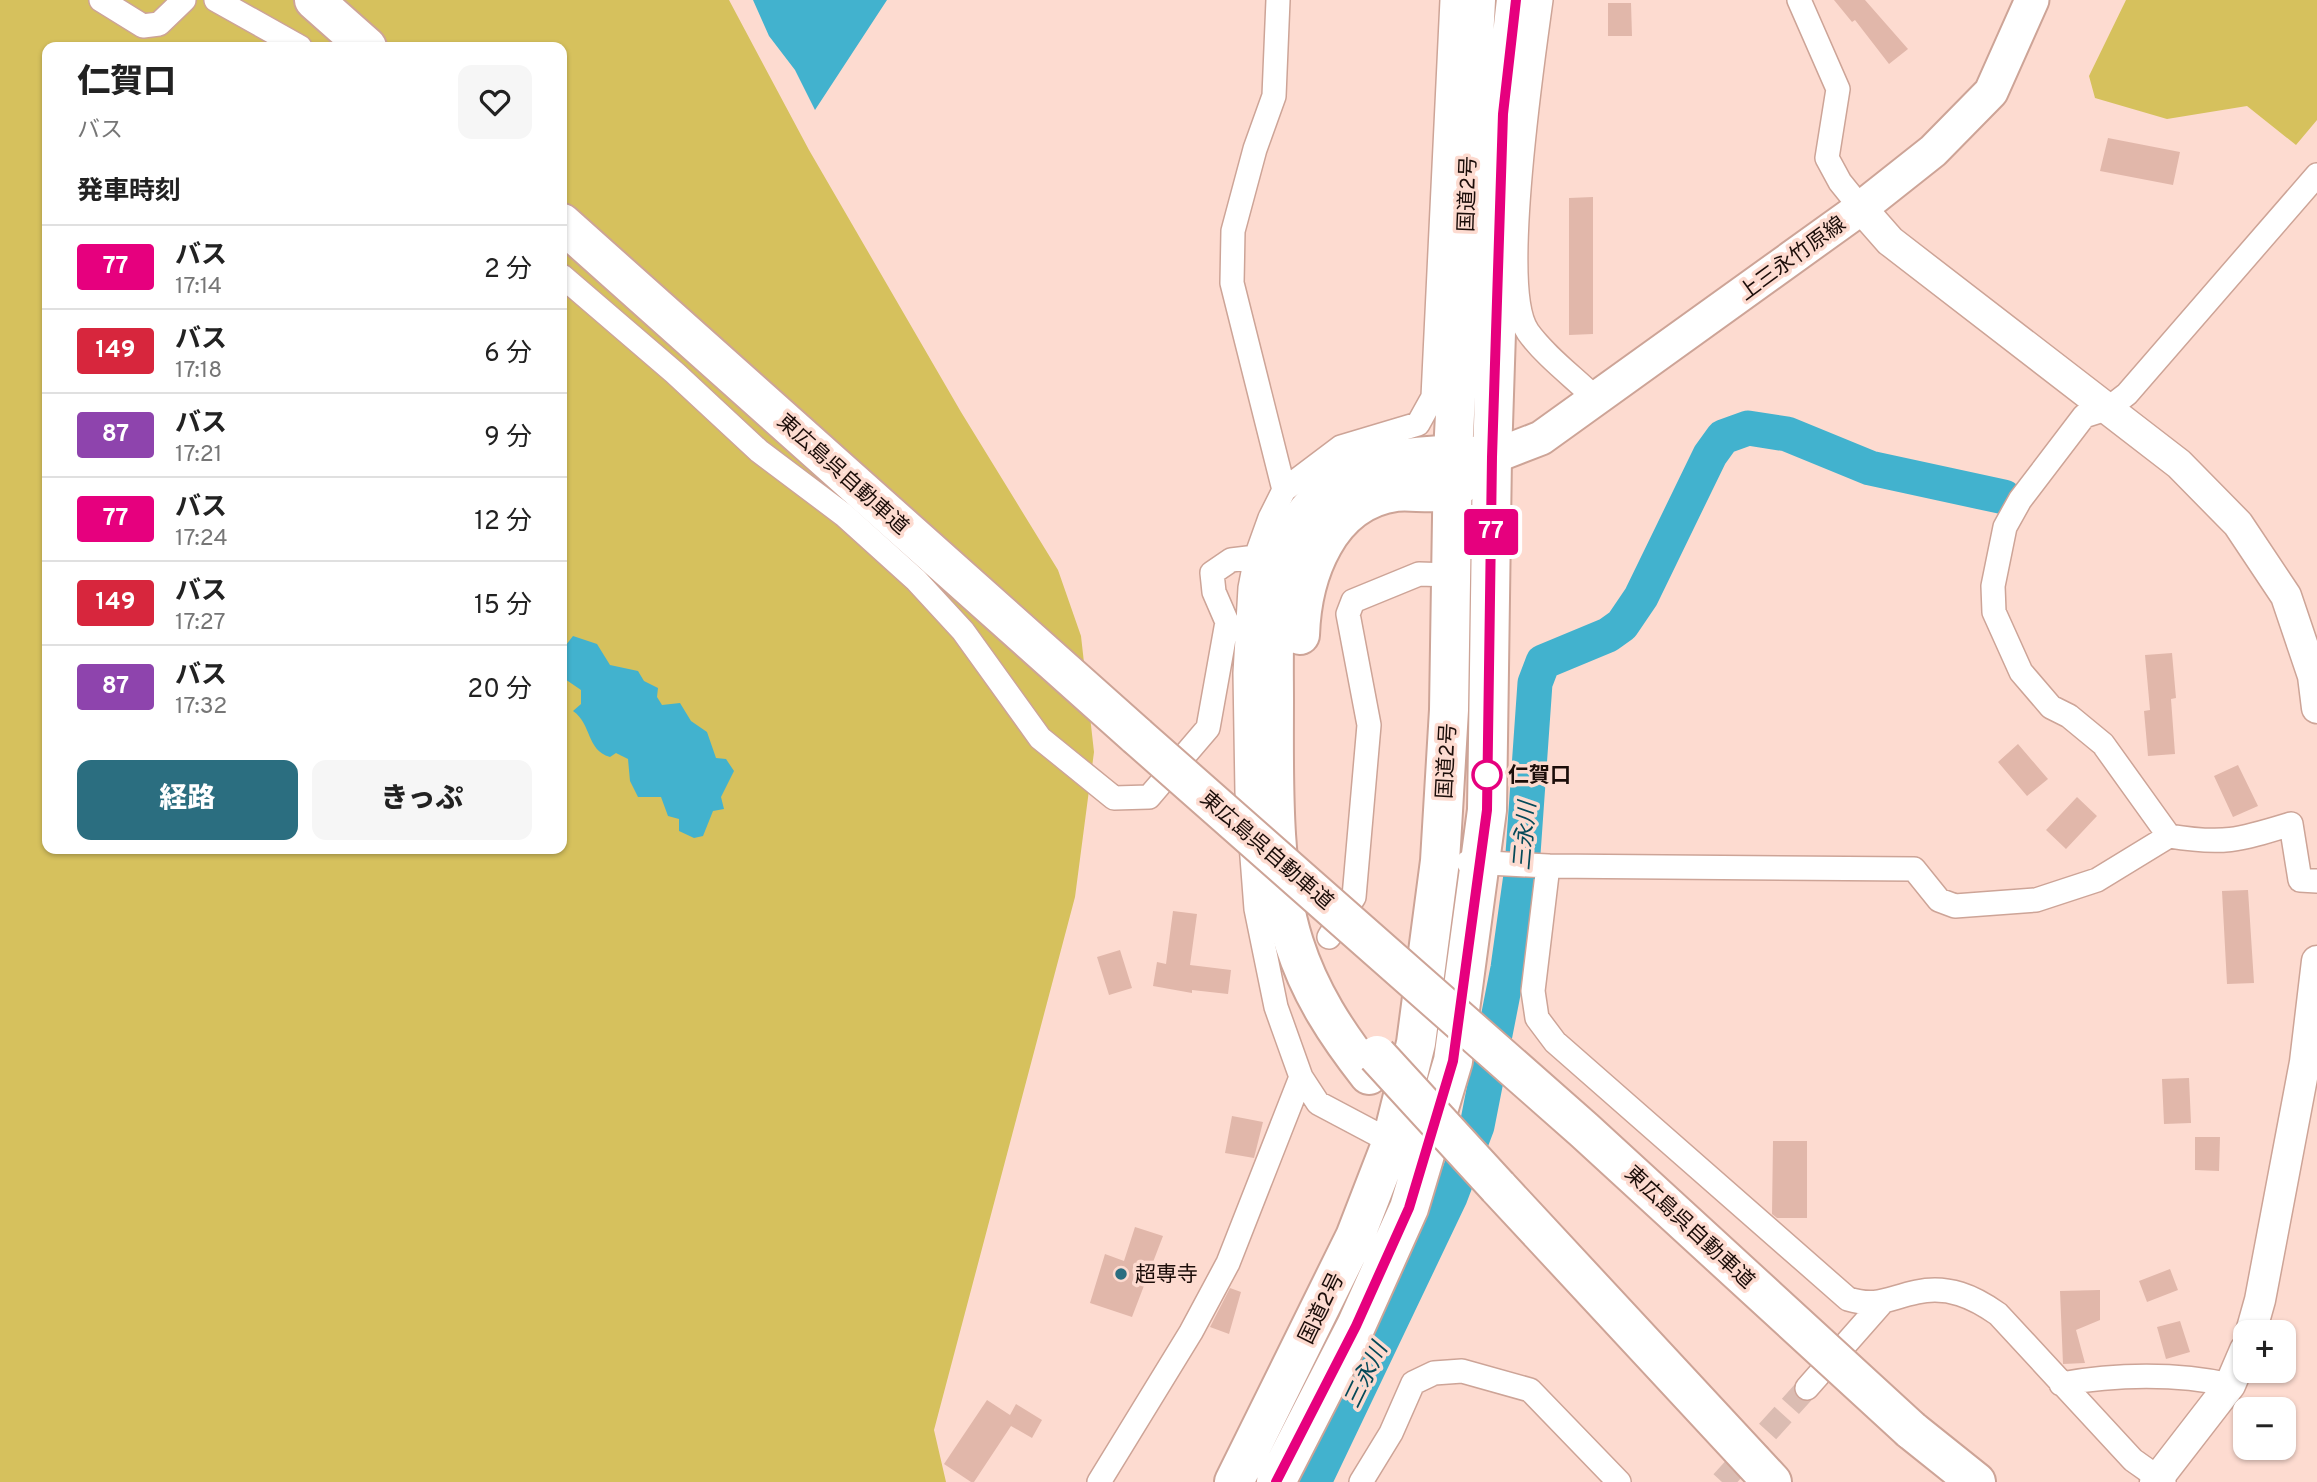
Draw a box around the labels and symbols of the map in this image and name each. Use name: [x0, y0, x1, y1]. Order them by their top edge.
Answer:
street label: 国道2号: [1454, 156, 1483, 232]
street label: 上三永竹原線: [1734, 211, 1852, 307]
street label: 東広島呉自動車道: [771, 409, 913, 541]
line badge: 77: [1460, 509, 1522, 555]
street label: 国道2号: [1432, 722, 1463, 800]
marker: 仁賀口: [1472, 760, 1502, 790]
place label: 仁賀口: [1508, 763, 1571, 790]
street label: 東広島呉自動車道: [1194, 786, 1338, 916]
water label: 三永川: [1509, 798, 1544, 872]
street label: 東広島呉自動車道: [1618, 1161, 1760, 1295]
place label: 超専寺: [1135, 1262, 1198, 1289]
marker: 超専寺: [1113, 1266, 1129, 1282]
street label: 国道2号: [1294, 1269, 1351, 1349]
water label: 三永川: [1339, 1336, 1397, 1413]

